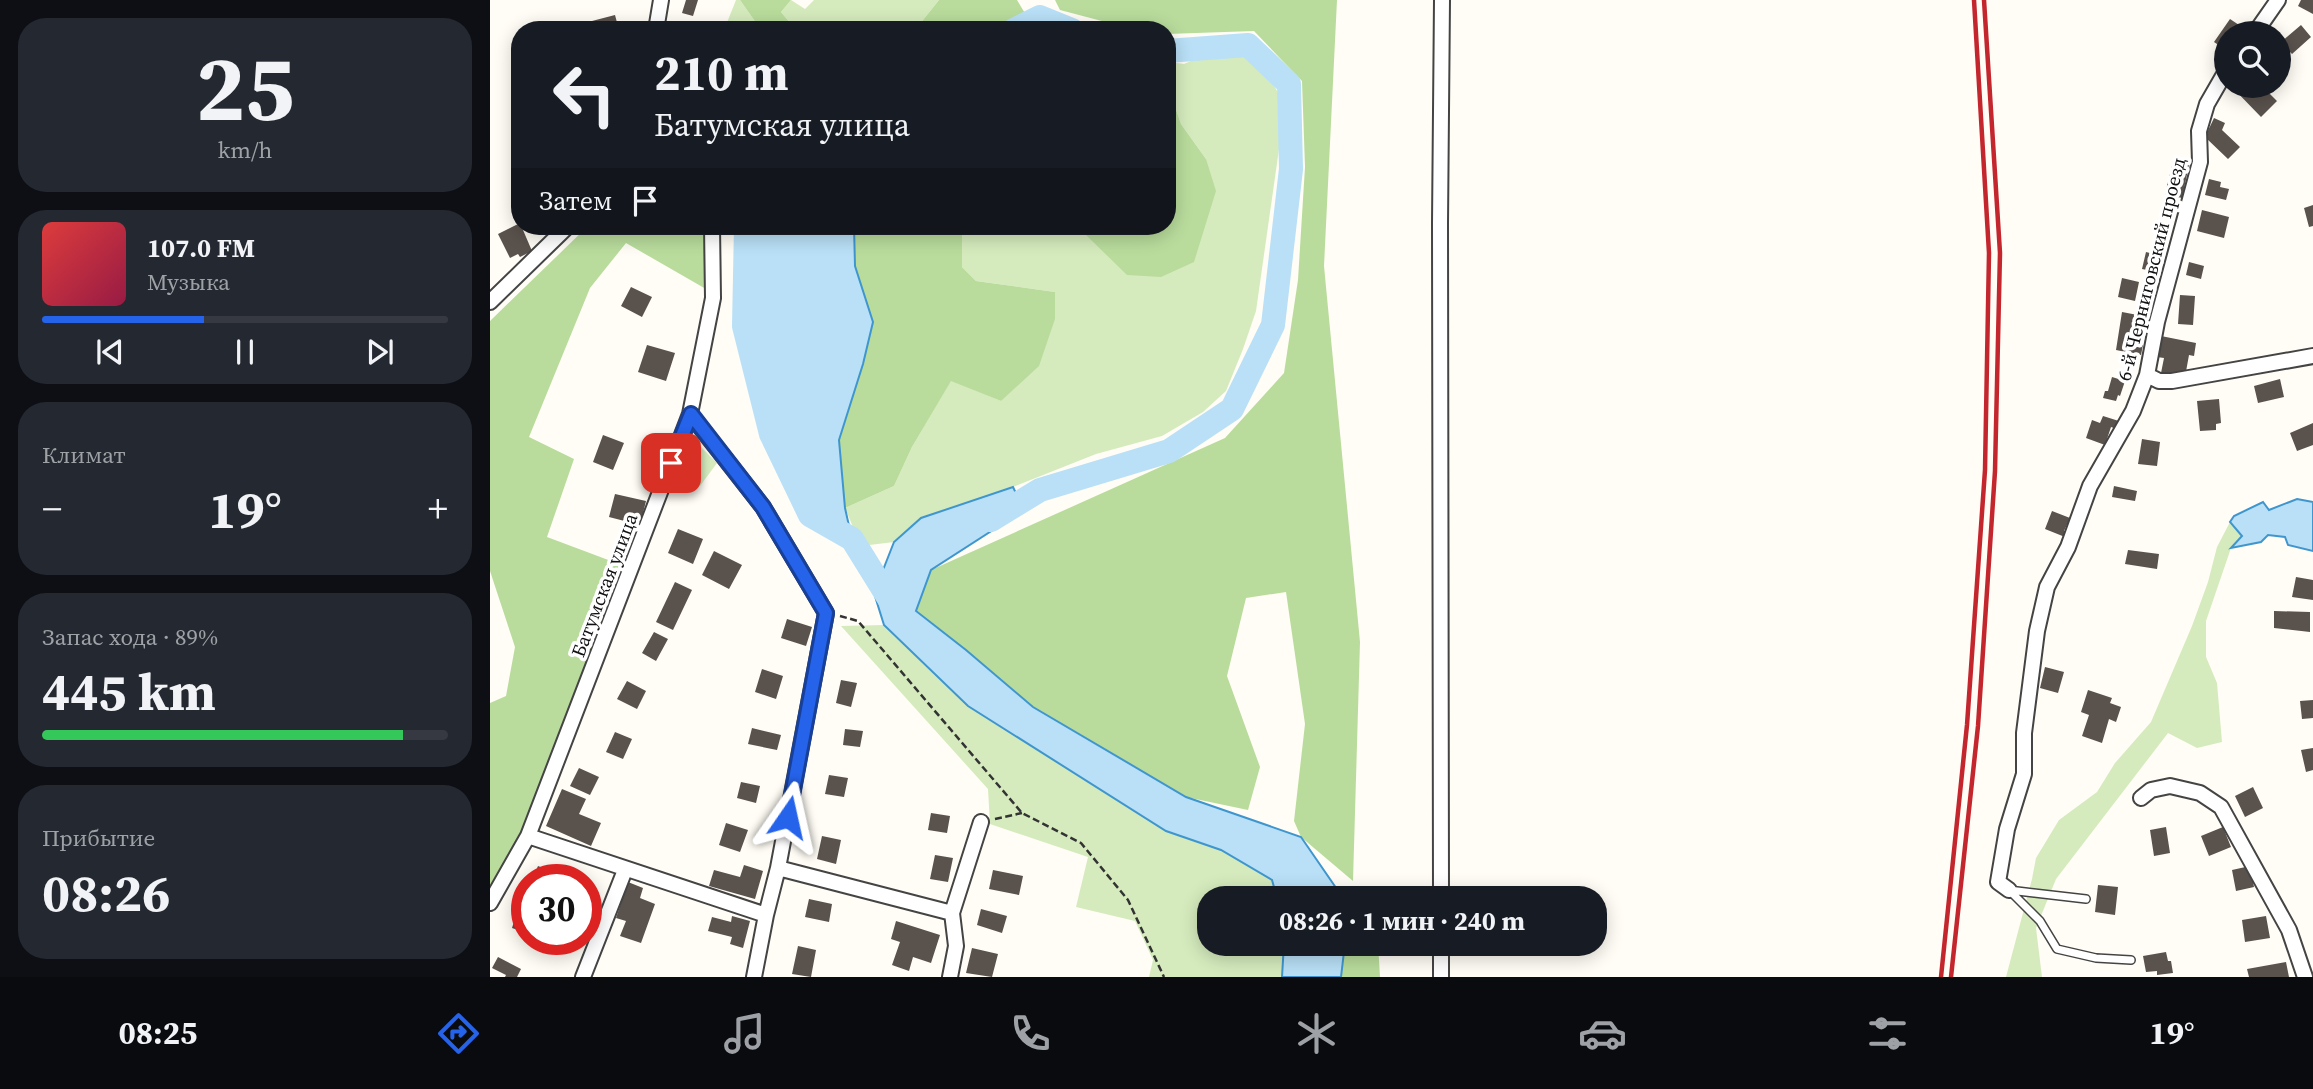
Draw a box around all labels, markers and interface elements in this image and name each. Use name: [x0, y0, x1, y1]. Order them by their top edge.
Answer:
map controls: [2214, 21, 2291, 98]
button: search: [2214, 21, 2291, 98]
text: 25: [196, 26, 294, 150]
text: 210 m: [654, 39, 789, 106]
icon: left: [539, 49, 630, 140]
text: Батумская улица: [654, 103, 910, 147]
text: km/h: [218, 134, 272, 166]
street label: 6-й Черниговский проезд: [2111, 154, 2191, 383]
icon: arrive: [626, 182, 664, 220]
text: Затем: [539, 183, 612, 219]
text: 107.0 FM: [147, 230, 255, 266]
text: Музыка: [147, 266, 230, 298]
icon: previous: [91, 333, 129, 371]
icon: pause: [226, 333, 264, 371]
icon: next: [361, 333, 399, 371]
pin: [641, 433, 701, 493]
text: Климат: [42, 439, 126, 471]
icon: arrive: [652, 444, 690, 482]
text: 19°: [208, 474, 282, 545]
text: −: [42, 483, 62, 535]
text: +: [428, 483, 448, 535]
street label: Батумская улица: [565, 509, 644, 661]
text: Запас хода · 89%: [42, 621, 218, 653]
text: 445 km: [42, 656, 216, 727]
position arrow: [751, 780, 825, 854]
text: Прибытие: [42, 822, 155, 854]
text: 08:26: [42, 857, 170, 928]
speed limit sign: 30: [511, 864, 602, 955]
text: 08:26 · 1 мин · 240 m: [1279, 903, 1525, 939]
icon: directions: [434, 1009, 483, 1058]
icon: music: [720, 1009, 769, 1058]
icon: phone: [1006, 1009, 1055, 1058]
icon: climate: [1292, 1009, 1341, 1058]
icon: car: [1578, 1009, 1627, 1058]
icon: filters: [1863, 1009, 1912, 1058]
text: 08:25: [118, 1011, 197, 1055]
text: 19°: [2149, 1011, 2195, 1055]

